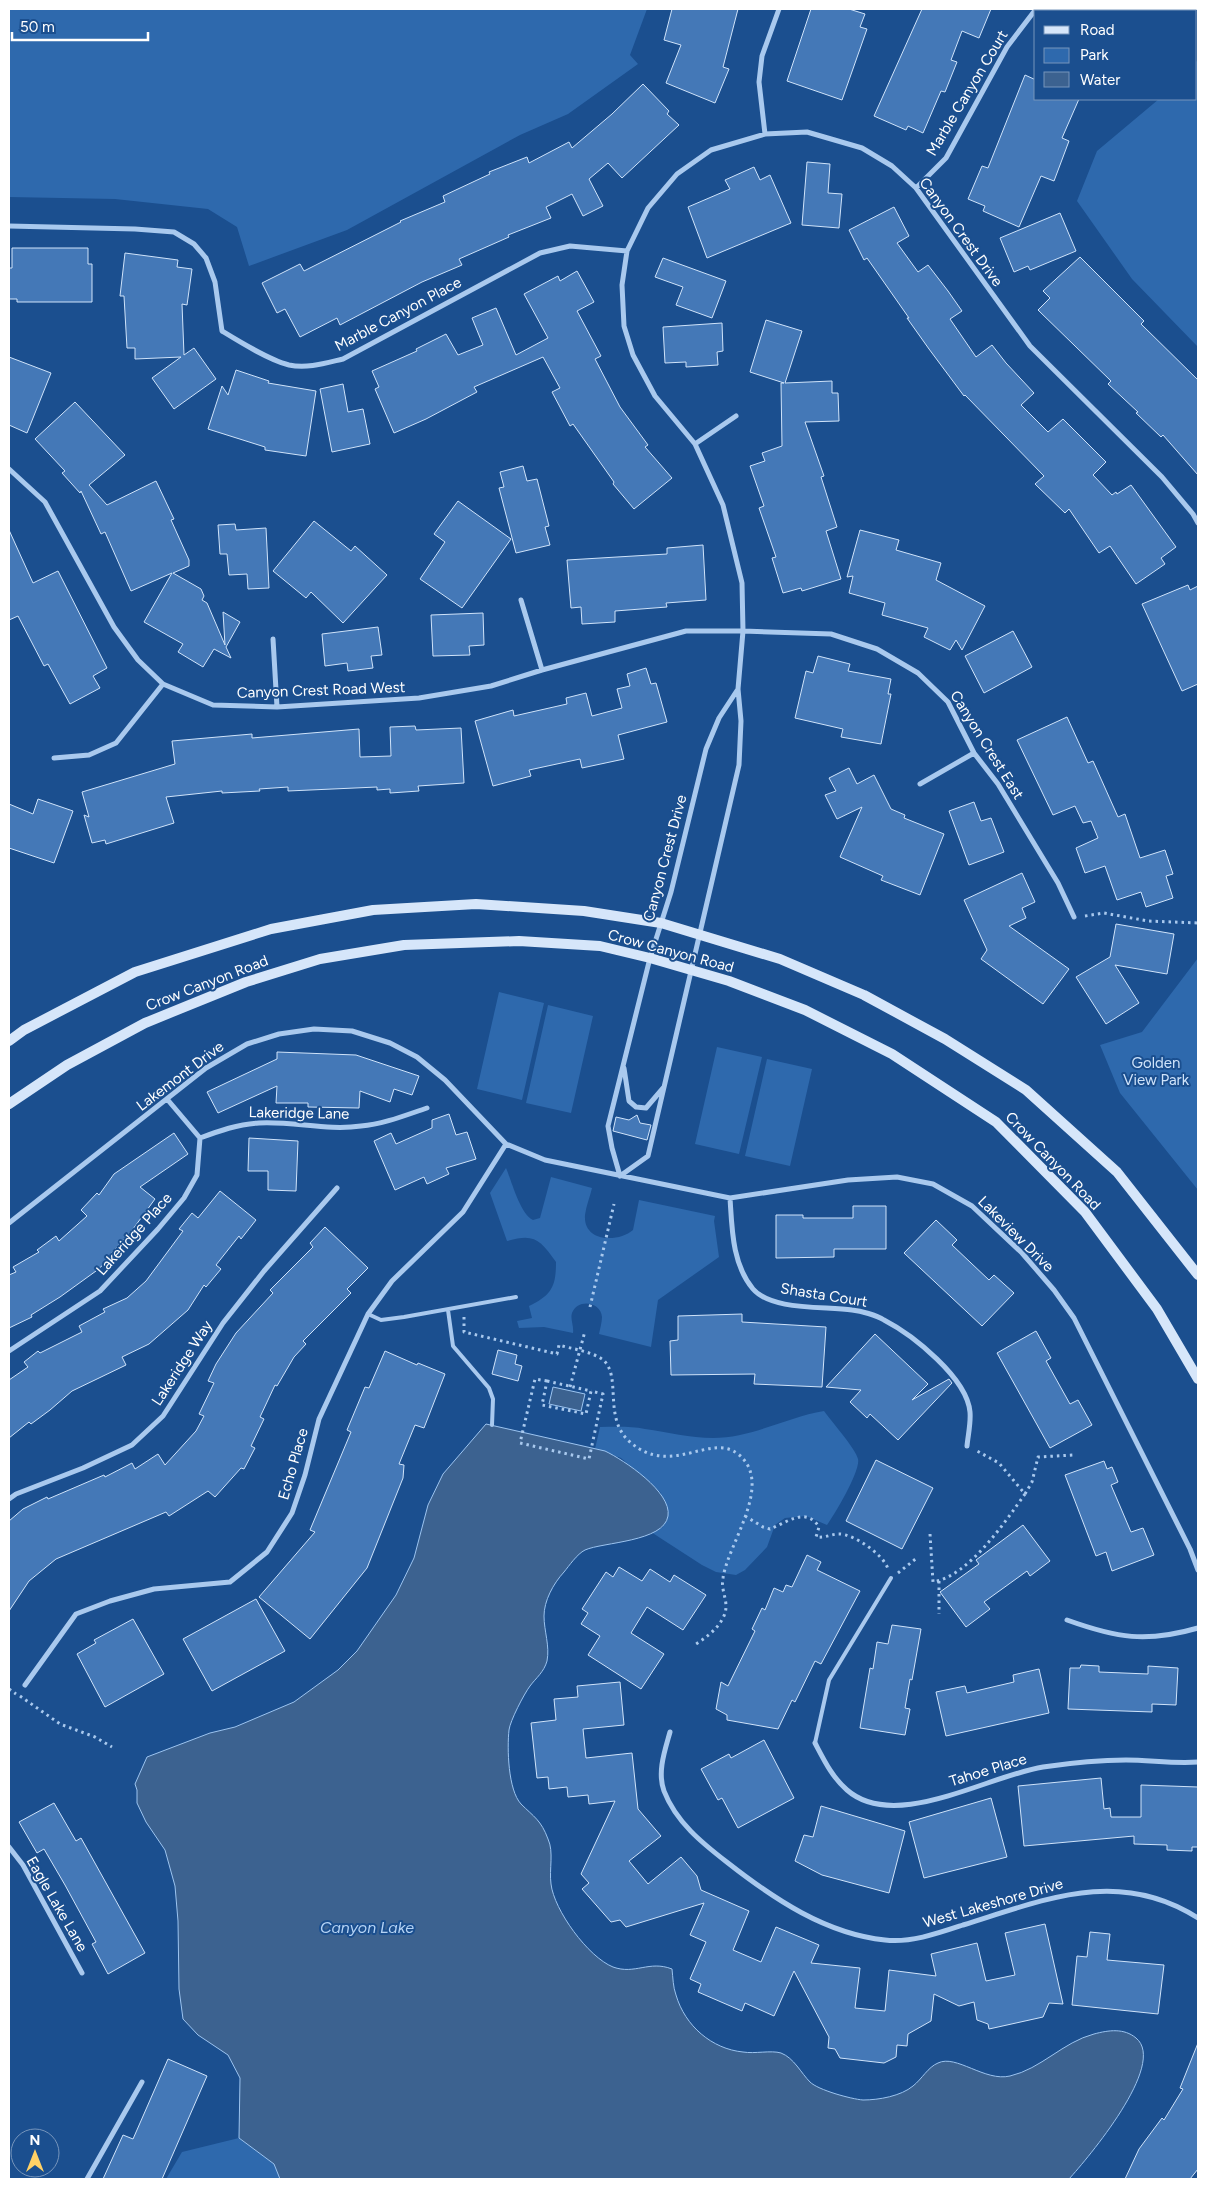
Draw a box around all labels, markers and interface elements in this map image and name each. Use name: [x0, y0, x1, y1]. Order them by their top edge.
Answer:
scale bar: [12, 10, 149, 42]
legend: [1034, 10, 1197, 100]
text: 50 m: [20, 18, 55, 36]
text: Road: [1080, 21, 1115, 39]
street label: Marble Canyon Court: [922, 27, 1012, 159]
text: Park: [1080, 46, 1109, 64]
text: Water: [1080, 71, 1120, 89]
street label: Canyon Crest Drive: [915, 174, 1007, 290]
street label: Marble Canyon Place: [332, 273, 464, 355]
street label: Canyon Crest Road West: [236, 678, 406, 702]
street label: Canyon Crest East: [946, 687, 1028, 803]
street label: Canyon Crest Drive: [639, 793, 691, 923]
street label: Crow Canyon Road: [606, 926, 736, 976]
street label: Crow Canyon Road: [143, 951, 271, 1015]
street label: Lakemont Drive: [133, 1037, 227, 1115]
park label: Golden View Park: [1123, 1054, 1190, 1089]
street label: Lakeridge Lane: [248, 1103, 350, 1123]
street label: Crow Canyon Road: [1002, 1108, 1104, 1214]
street label: Lakeridge Place: [92, 1189, 176, 1279]
street label: Lakeview Drive: [974, 1192, 1058, 1276]
street label: Shasta Court: [779, 1279, 869, 1311]
street label: Lakeridge Way: [148, 1317, 216, 1409]
street label: Echo Place: [274, 1426, 312, 1502]
street label: Tahoe Place: [947, 1750, 1029, 1790]
street label: Eagle Lake Lane: [22, 1853, 92, 1955]
street label: West Lakeshore Drive: [921, 1874, 1065, 1932]
water label: Canyon Lake: [320, 1918, 414, 1937]
north arrow: [10, 2128, 60, 2178]
text: N: [30, 2132, 40, 2149]

